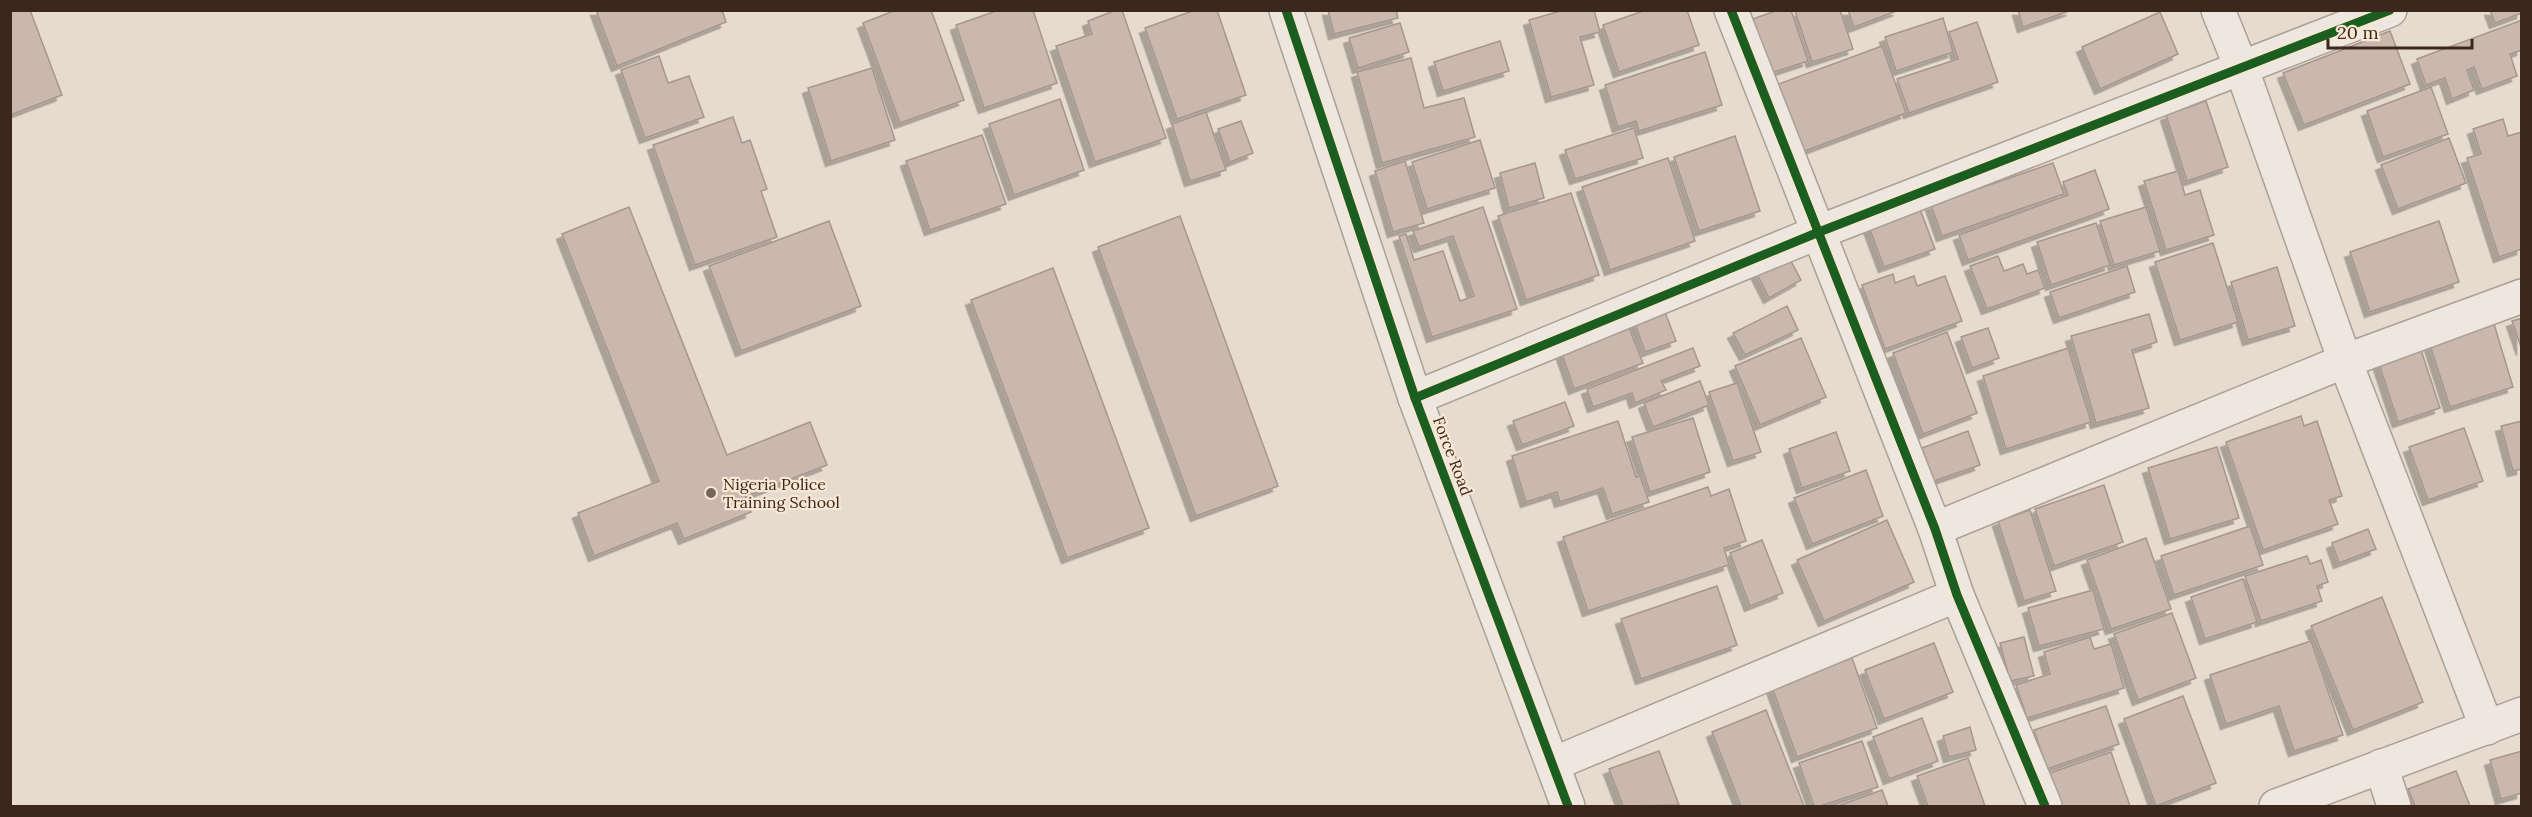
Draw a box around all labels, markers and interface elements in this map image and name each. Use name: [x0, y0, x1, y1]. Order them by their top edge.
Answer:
scale bar: [2328, 12, 2472, 50]
text: 20 m: [2337, 21, 2379, 44]
street label: Force Road: [1429, 414, 1477, 499]
place label: Nigeria Police Training School: [723, 474, 840, 512]
marker: Nigeria Police Training School: [704, 486, 718, 500]

